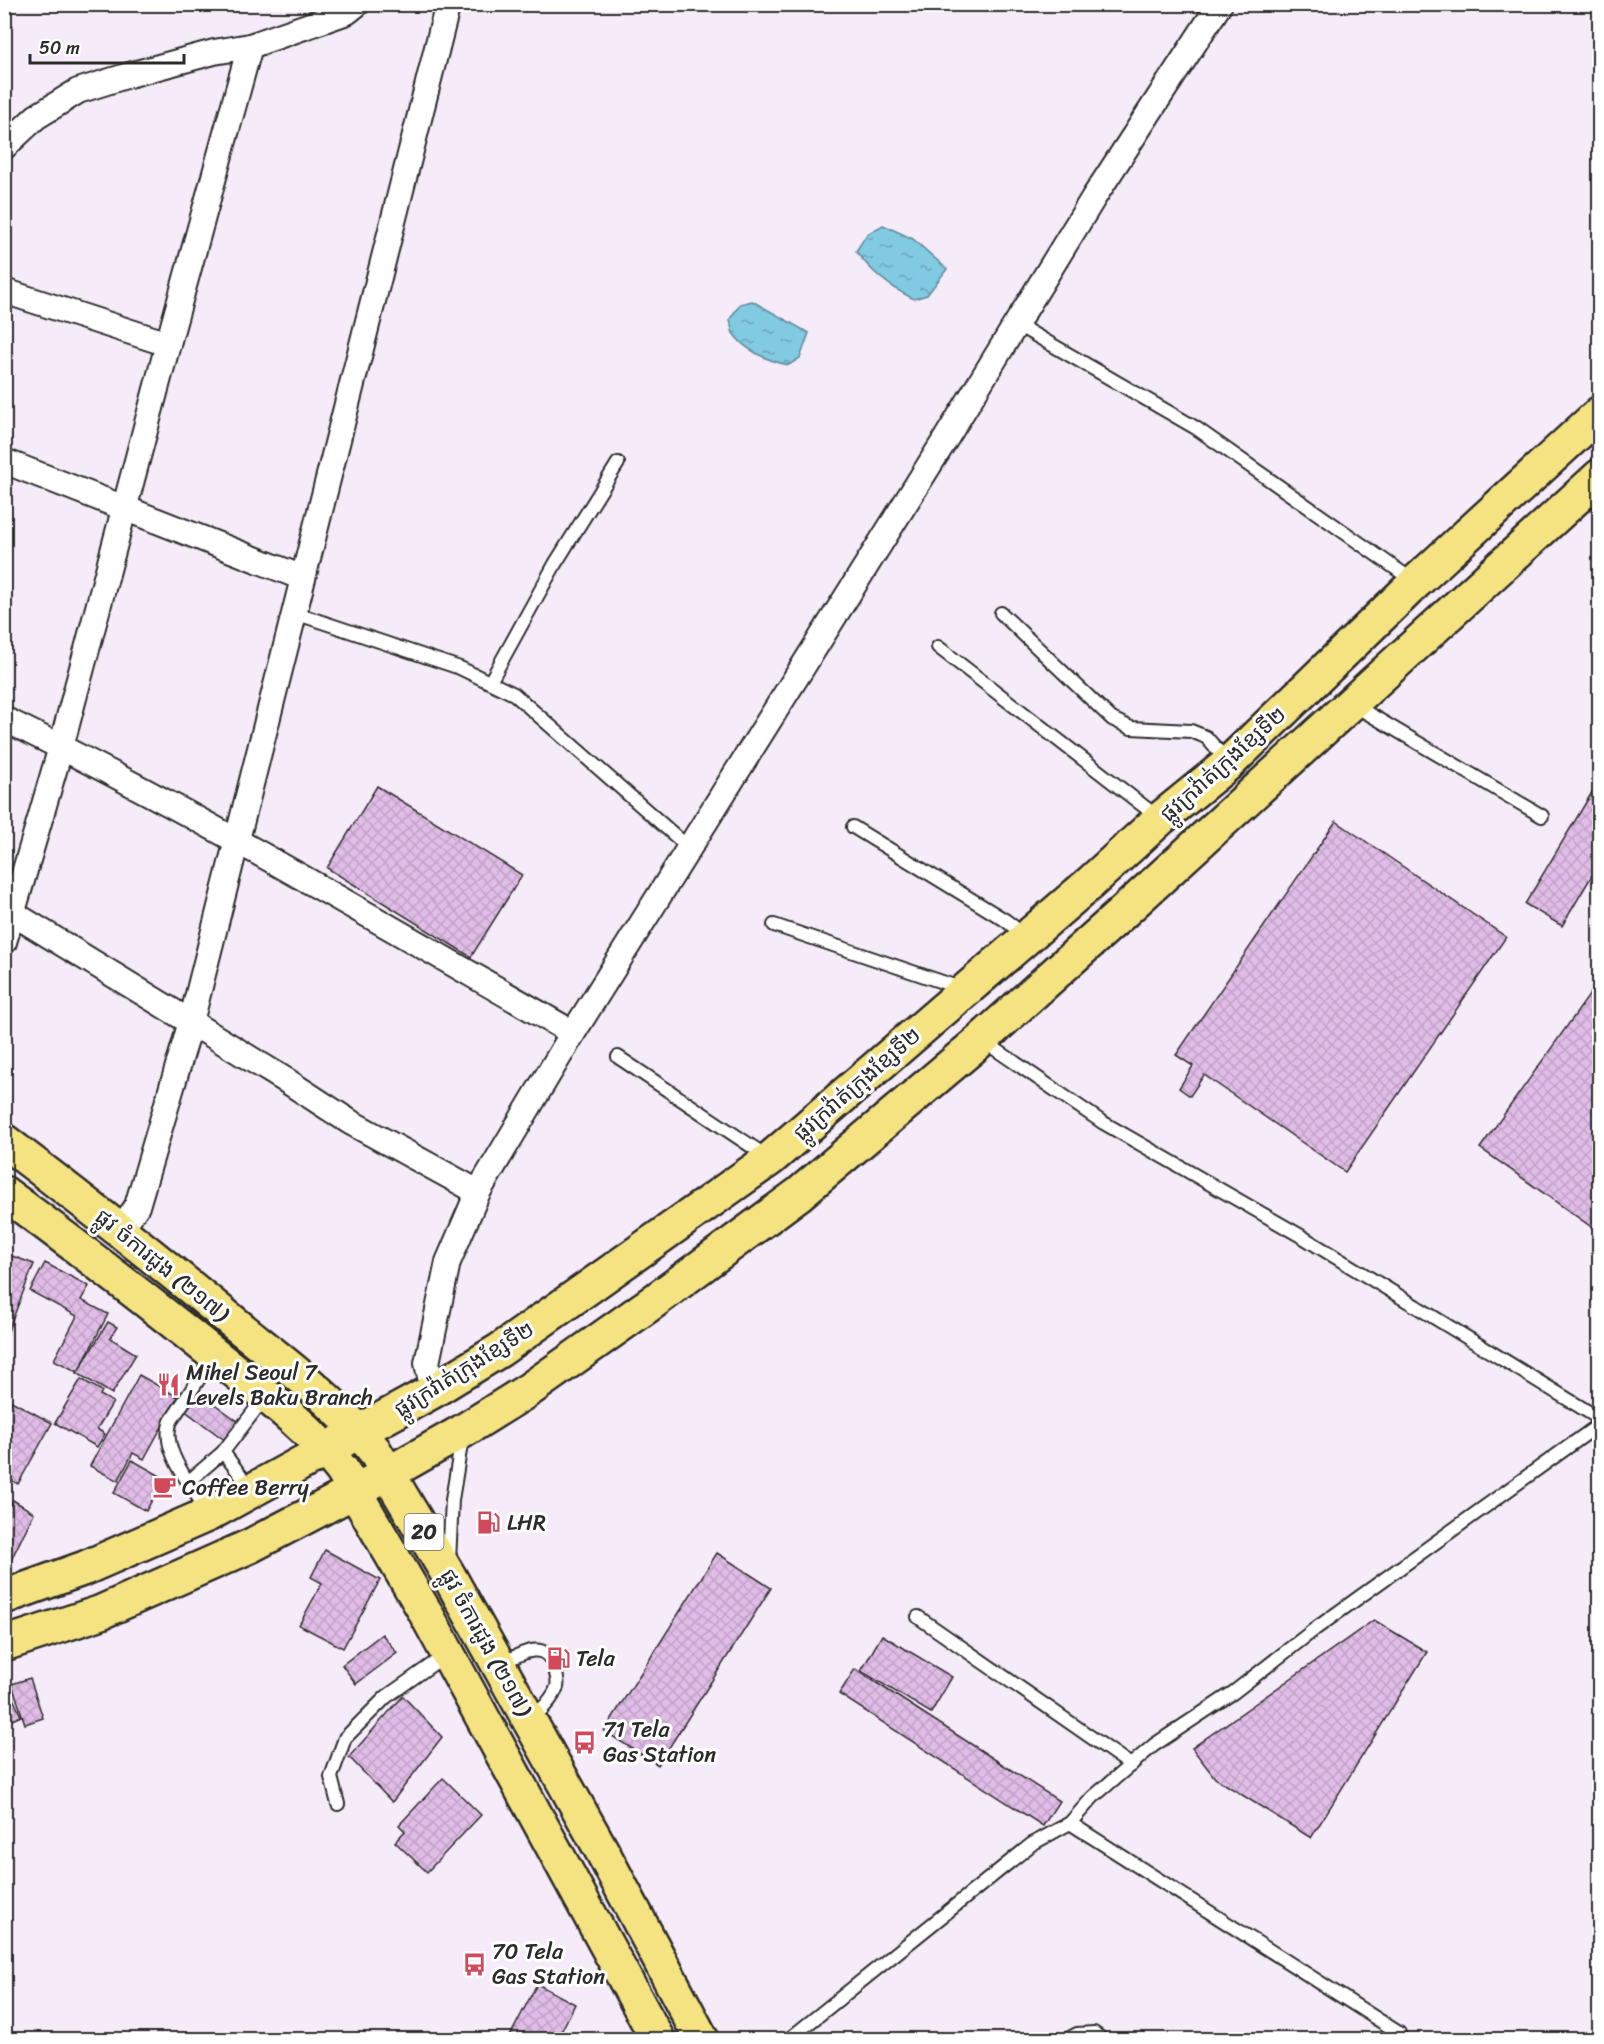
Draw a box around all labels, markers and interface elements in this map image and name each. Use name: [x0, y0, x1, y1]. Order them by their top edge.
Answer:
scale bar: [30, 27, 184, 65]
text: 50 m: [39, 32, 80, 64]
street label: ផ្លូវក្រវ៉ាត់ក្រុងខ្សែទី២: [1151, 696, 1296, 832]
street label: ផ្លូវក្រវ៉ាត់ក្រុងខ្សែទី២: [784, 1017, 930, 1152]
street label: ផ្លូវ ចំការដូង (២១៧): [86, 1198, 239, 1333]
street label: ផ្លូវក្រវ៉ាត់ក្រុងខ្សែទី២: [386, 1310, 542, 1428]
place label: Mihel Seoul 7 Levels Baku Branch: [186, 1353, 373, 1417]
restaurant icon: Mihel Seoul 7 Levels Baku Branch: [155, 1372, 181, 1398]
place label: Coffee Berry: [182, 1468, 309, 1507]
cafe icon: Coffee Berry: [151, 1474, 177, 1500]
place label: LHR: [507, 1503, 546, 1542]
fuel station icon: LHR: [476, 1509, 502, 1535]
road number: 20: [404, 1514, 444, 1550]
street label: ផ្លូវ ចំការដូង (២១៧): [429, 1561, 543, 1724]
place label: Tela: [576, 1639, 616, 1678]
fuel station icon: Tela: [545, 1645, 571, 1671]
place label: 71 Tela Gas Station: [603, 1710, 716, 1774]
bus stop icon: 71 Tela Gas Station: [572, 1729, 598, 1755]
place label: 70 Tela Gas Station: [492, 1932, 605, 1996]
bus stop icon: 70 Tela Gas Station: [461, 1951, 487, 1977]

